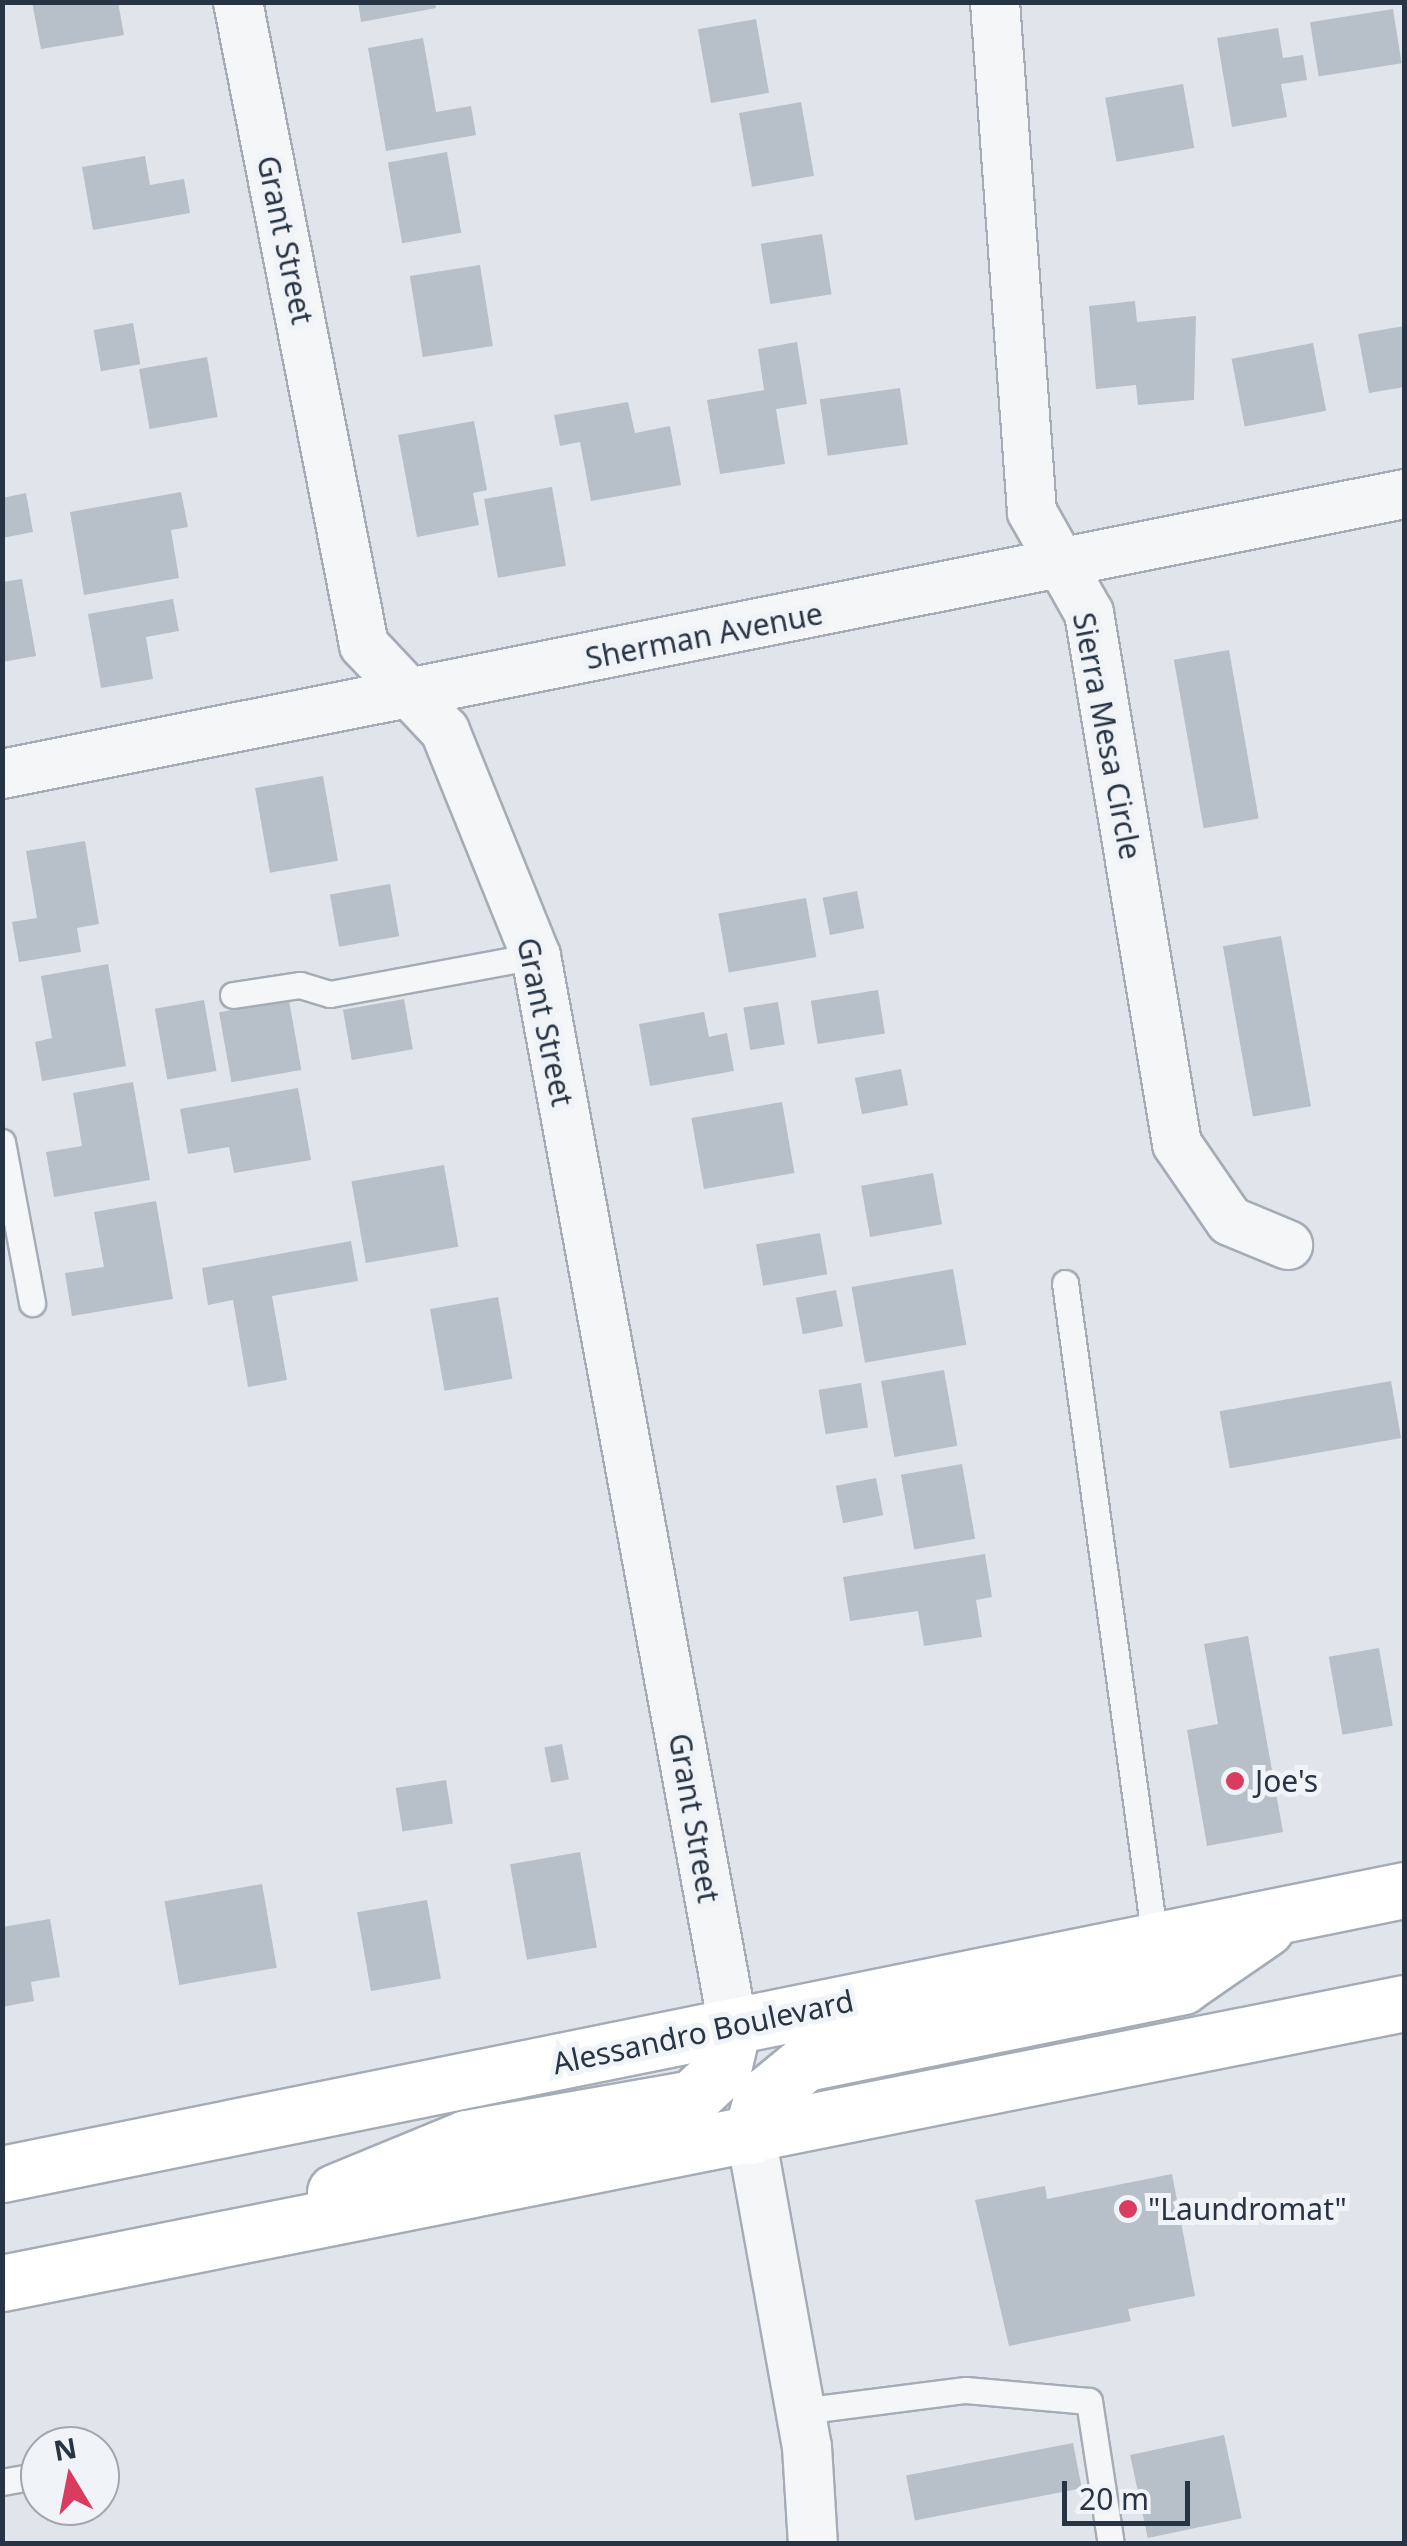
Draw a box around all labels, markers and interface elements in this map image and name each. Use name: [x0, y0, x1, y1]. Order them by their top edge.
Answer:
street label: Grant Street: [250, 152, 320, 328]
street label: Sherman Avenue: [582, 595, 826, 677]
street label: Sierra Mesa Circle: [1065, 610, 1149, 862]
street label: Grant Street: [510, 934, 580, 1110]
street label: Grant Street: [661, 1730, 727, 1906]
place label: Joe's: [1255, 1763, 1318, 1799]
marker: Joe's: [1224, 1770, 1246, 1792]
street label: Alessandro Boulevard: [549, 1983, 857, 2081]
place label: "Laundromat": [1148, 2191, 1347, 2227]
marker: "Laundromat": [1117, 2198, 1139, 2220]
north arrow: [20, 2426, 120, 2526]
text: N: [51, 2428, 80, 2469]
scale bar: [1067, 2461, 1194, 2523]
text: 20 m: [1079, 2478, 1149, 2519]

